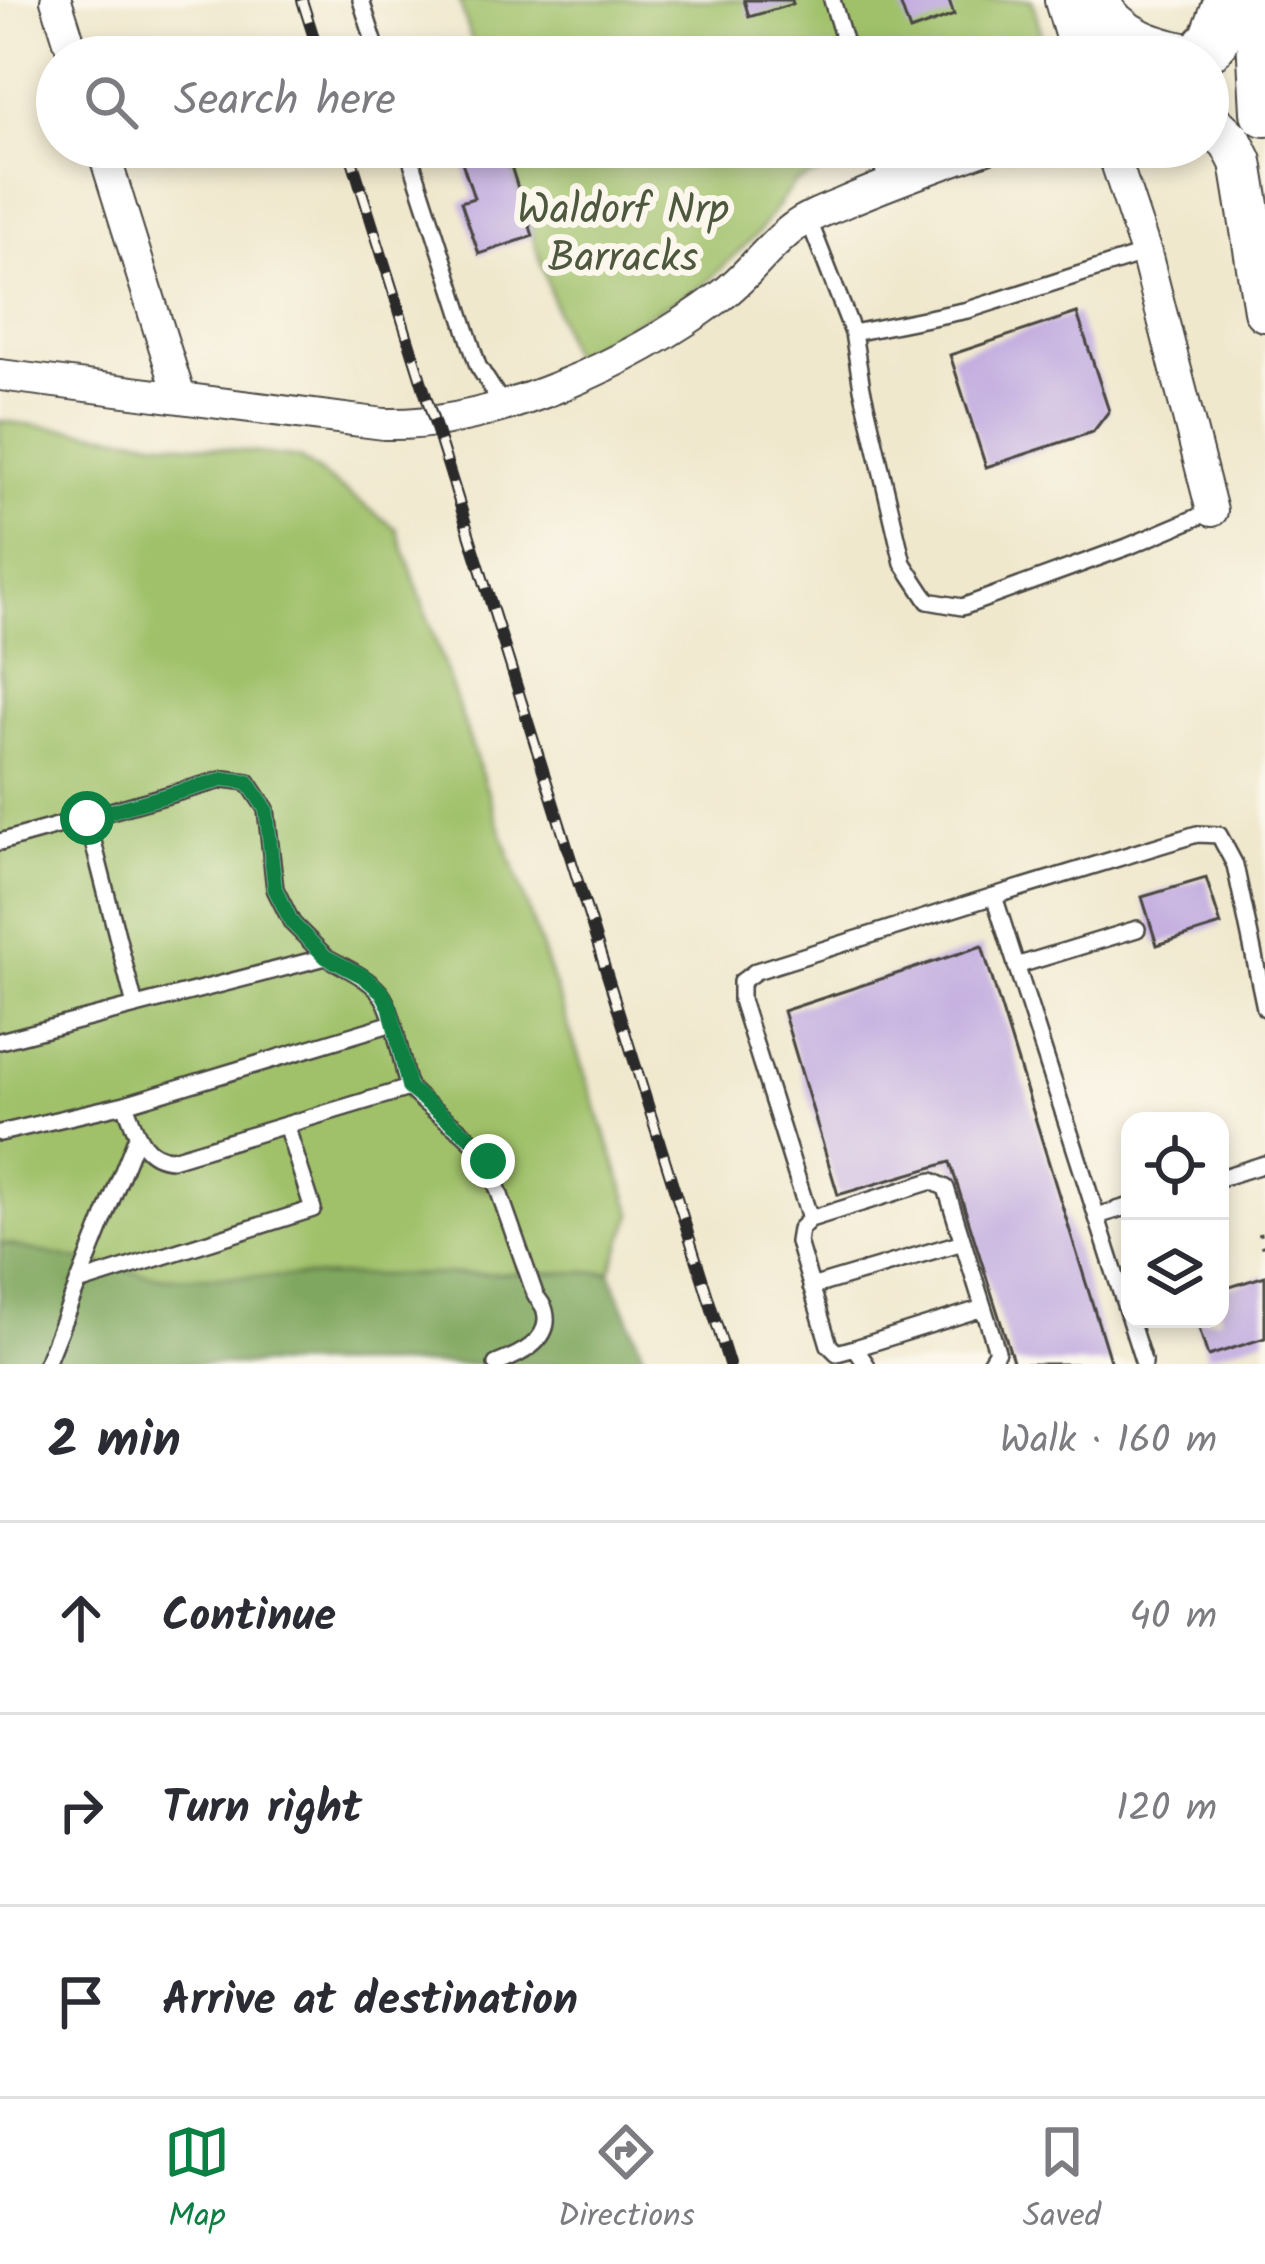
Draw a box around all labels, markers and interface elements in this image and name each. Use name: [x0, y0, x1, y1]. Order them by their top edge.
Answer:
search box: [36, 36, 1229, 168]
text: Search here: [174, 66, 396, 138]
icon: search: [78, 69, 144, 135]
park label: Waldorf Nrp Barracks: [517, 178, 729, 293]
route start: [60, 791, 114, 845]
map controls: [1121, 1112, 1229, 1328]
button: locate: [1121, 1112, 1229, 1220]
route end: [461, 1134, 515, 1188]
button: layers: [1121, 1220, 1229, 1328]
text: 2 min: [48, 1402, 181, 1483]
text: Walk · 160 m: [1000, 1411, 1217, 1473]
text: Continue: [162, 1582, 336, 1654]
icon: ahead: [48, 1585, 114, 1651]
text: 40 m: [1129, 1587, 1217, 1649]
text: Turn right: [162, 1774, 362, 1846]
icon: right: [48, 1777, 114, 1843]
text: 120 m: [1116, 1779, 1217, 1841]
text: Arrive at destination: [162, 1966, 578, 2038]
icon: arrive: [48, 1969, 114, 2035]
tab: Map: [164, 2119, 230, 2244]
tab: Directions: [558, 2119, 695, 2244]
tab: Saved: [1023, 2119, 1101, 2244]

